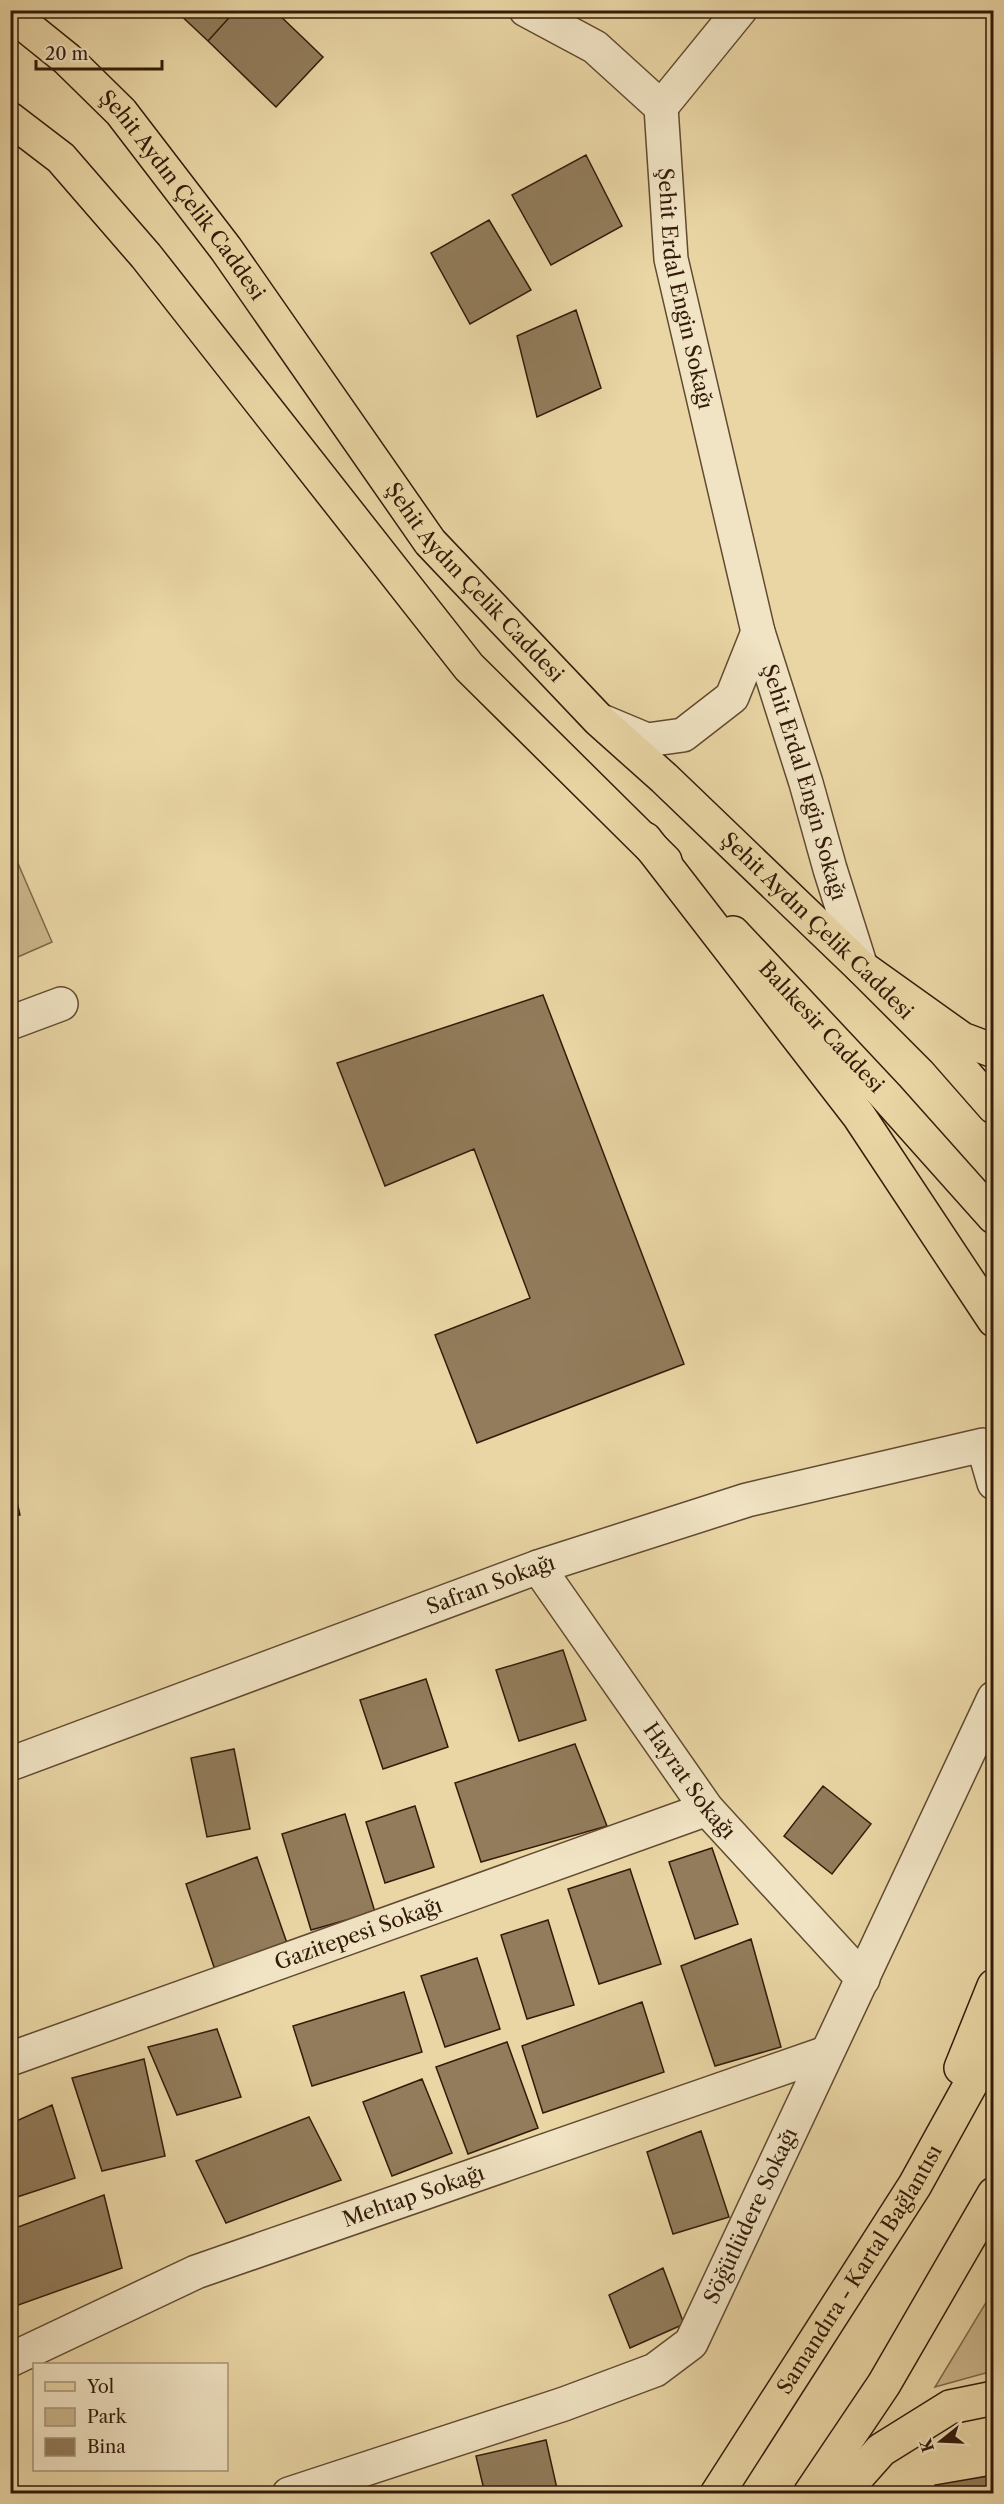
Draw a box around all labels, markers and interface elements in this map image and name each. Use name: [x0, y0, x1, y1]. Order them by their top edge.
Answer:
scale bar: [36, 33, 162, 71]
text: 20 m: [45, 43, 89, 65]
street label: Şehit Aydın Çelik Caddesi: [94, 85, 271, 305]
street label: Şehit Erdal Engin Sokağı: [653, 167, 719, 411]
street label: Şehit Aydın Çelik Caddesi: [381, 478, 569, 687]
street label: Şehit Erdal Engin Sokağı: [757, 661, 852, 903]
street label: Şehit Aydın Çelik Caddesi: [716, 827, 919, 1024]
street label: Balıkesir Caddesi: [754, 956, 889, 1098]
street label: Safran Sokağı: [423, 1549, 558, 1620]
street label: Hayrat Sokağı: [639, 1718, 741, 1844]
street label: Gazitepesi Sokağı: [271, 1892, 445, 1975]
street label: Söğütlüdere Sokağı: [698, 2124, 802, 2308]
street label: Samandıra - Kartal Bağlantısı: [771, 2140, 947, 2399]
street label: Mehtap Sokağı: [339, 2160, 487, 2232]
legend: [33, 2363, 228, 2471]
text: Yol: [86, 2376, 114, 2398]
text: Park: [87, 2406, 128, 2428]
north arrow: [911, 2411, 971, 2471]
text: K: [915, 2435, 938, 2455]
text: Bina: [87, 2436, 126, 2458]

